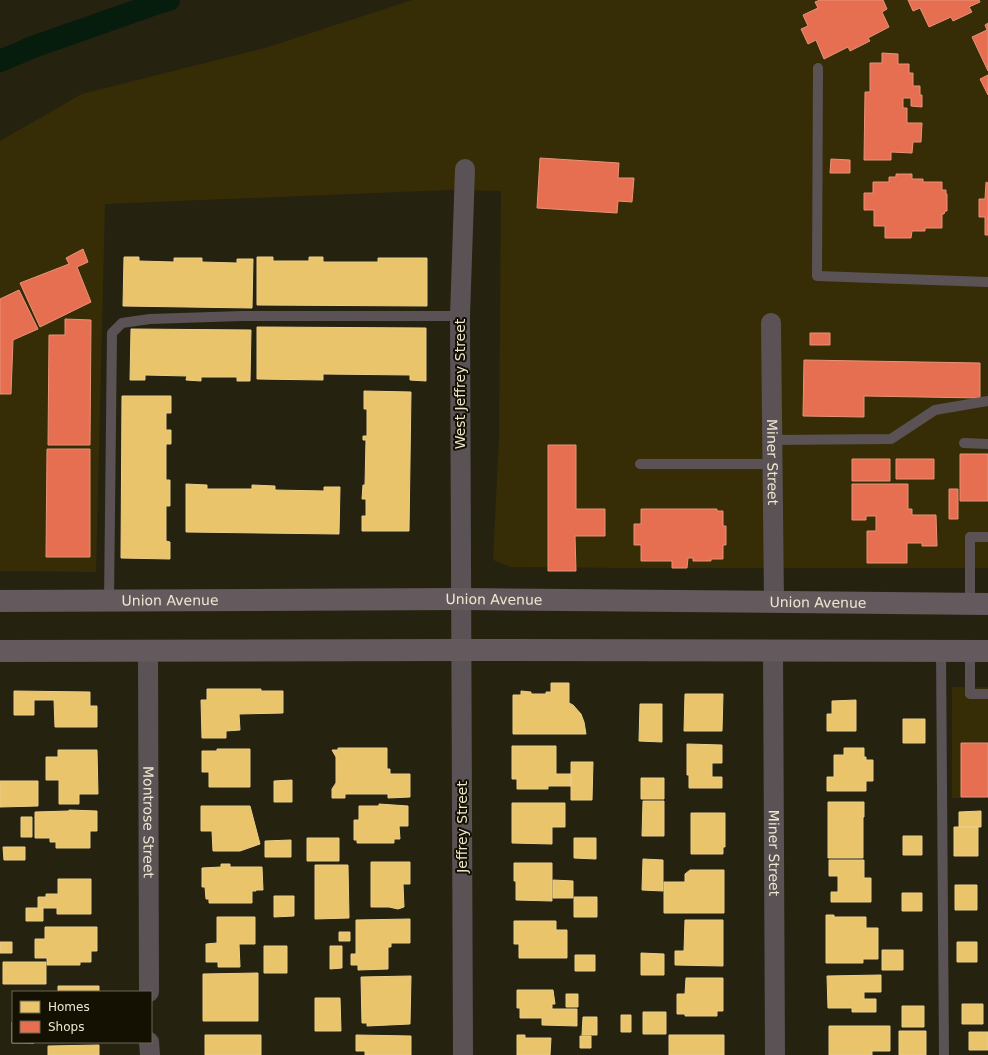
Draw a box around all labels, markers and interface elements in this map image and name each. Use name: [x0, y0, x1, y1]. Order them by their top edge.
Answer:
street label: West Jeffrey Street: [452, 318, 468, 449]
street label: Miner Street: [764, 419, 781, 506]
street label: Union Avenue: [445, 591, 543, 608]
street label: Union Avenue: [121, 592, 219, 608]
street label: Union Avenue: [769, 594, 867, 611]
street label: Montrose Street: [140, 766, 157, 879]
street label: Jeffrey Street: [454, 781, 470, 874]
street label: Miner Street: [766, 810, 782, 897]
legend: [12, 991, 152, 1043]
text: Homes: [48, 1000, 90, 1014]
text: Shops: [48, 1020, 84, 1034]

